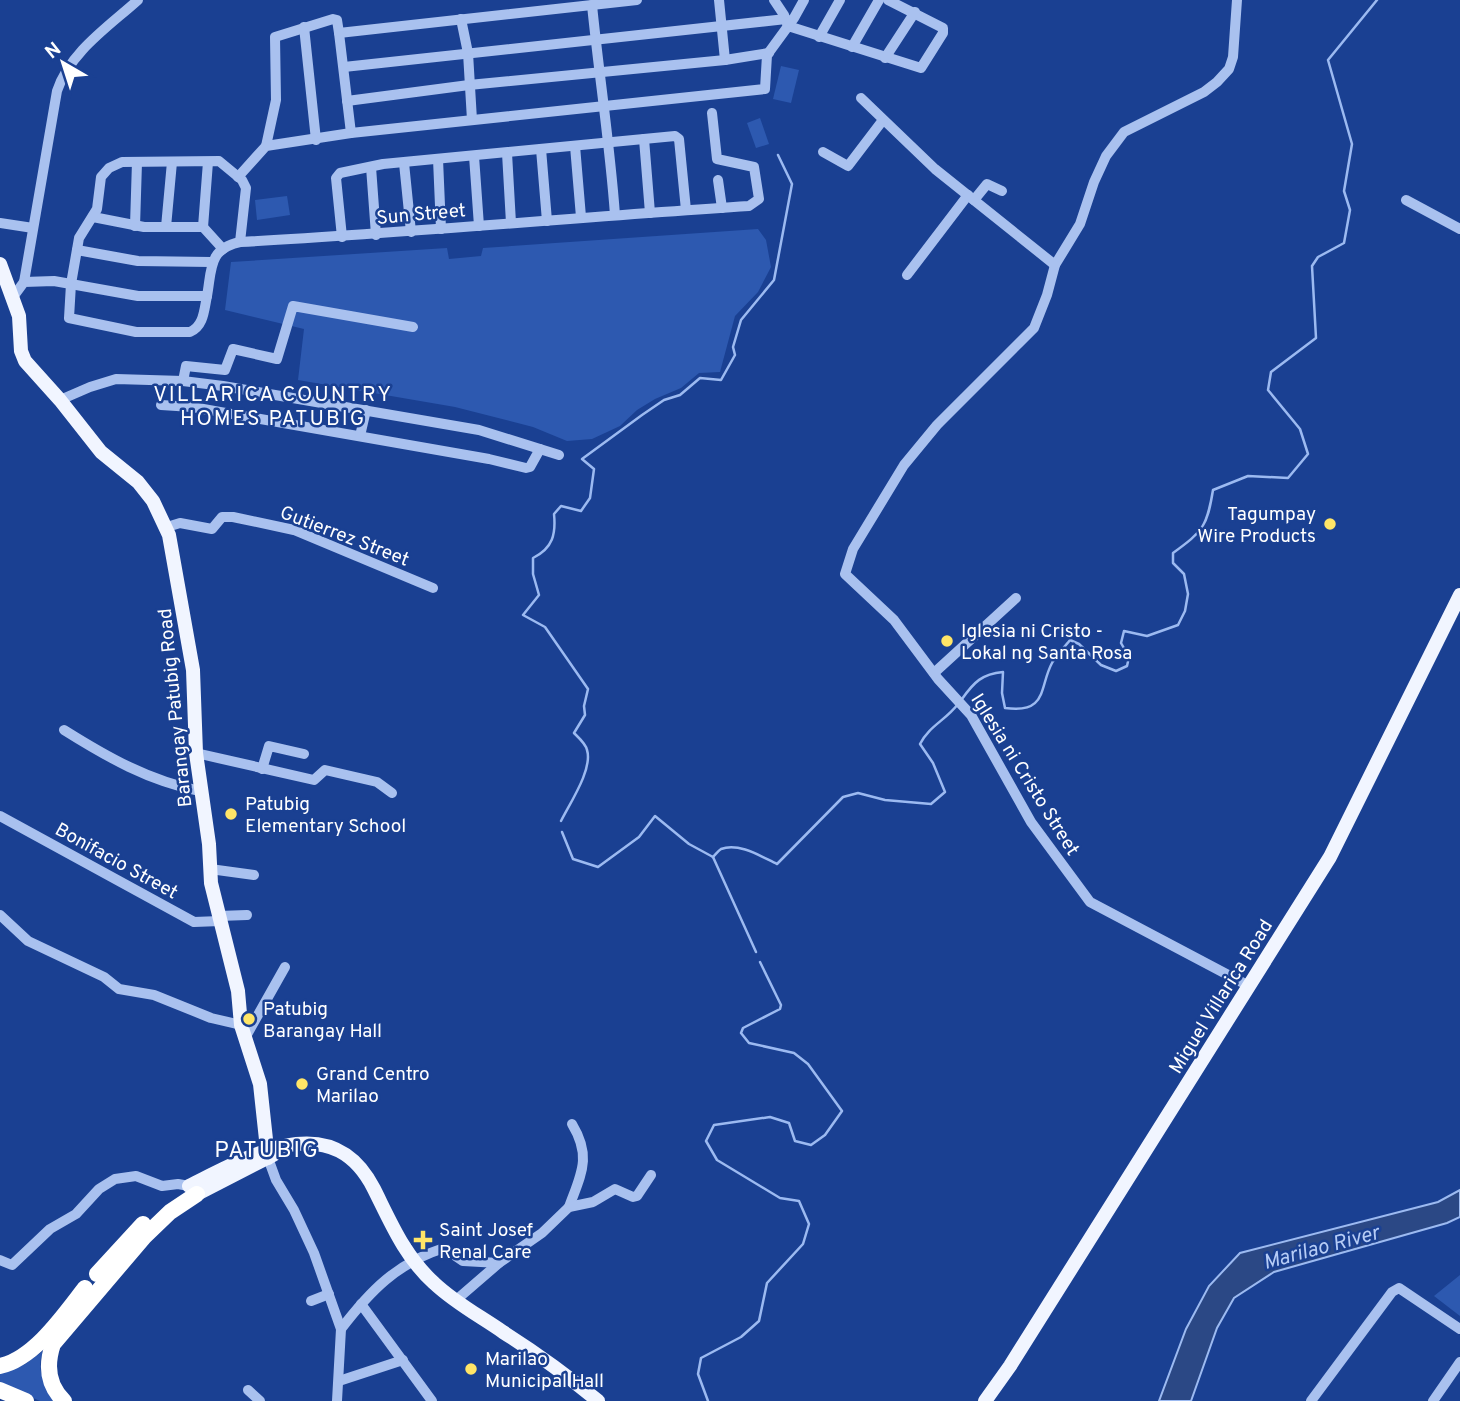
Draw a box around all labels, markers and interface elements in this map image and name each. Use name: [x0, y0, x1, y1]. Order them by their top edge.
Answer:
north arrow: [28, 28, 98, 98]
text: N: [41, 38, 66, 65]
street label: Sun Street: [375, 199, 467, 231]
district label: VILLARICA COUNTRY HOMES PATUBIG: [153, 382, 393, 433]
street label: Gutierrez Street: [276, 501, 412, 573]
place label: Tagumpay Wire Products: [1197, 503, 1316, 549]
marker: Tagumpay Wire Products: [1322, 516, 1338, 532]
street label: Barangay Patubig Road: [154, 607, 198, 808]
place label: Iglesia ni Cristo - Lokal ng Santa Rosa: [961, 620, 1132, 666]
marker: Iglesia ni Cristo - Lokal ng Santa Rosa: [939, 633, 955, 649]
street label: Iglesia ni Cristo Street: [965, 689, 1084, 861]
place label: Patubig Elementary School: [245, 793, 406, 839]
marker: Patubig Elementary School: [223, 806, 239, 822]
street label: Bonifacio Street: [50, 818, 182, 905]
street label: Miguel Villarica Road: [1164, 915, 1279, 1079]
place label: Patubig Barangay Hall: [263, 998, 382, 1044]
marker: Patubig Barangay Hall: [241, 1011, 257, 1027]
place label: Grand Centro Marilao: [316, 1063, 430, 1109]
marker: Grand Centro Marilao: [294, 1076, 310, 1092]
district label: PATUBIG: [214, 1137, 320, 1166]
place label: Saint Josef Renal Care: [439, 1219, 534, 1265]
water label: Marilao River: [1260, 1219, 1384, 1277]
marker: Saint Josef Renal Care: [413, 1230, 433, 1250]
place label: Marilao Municipal Hall: [485, 1348, 604, 1394]
marker: Marilao Municipal Hall: [463, 1361, 479, 1377]

